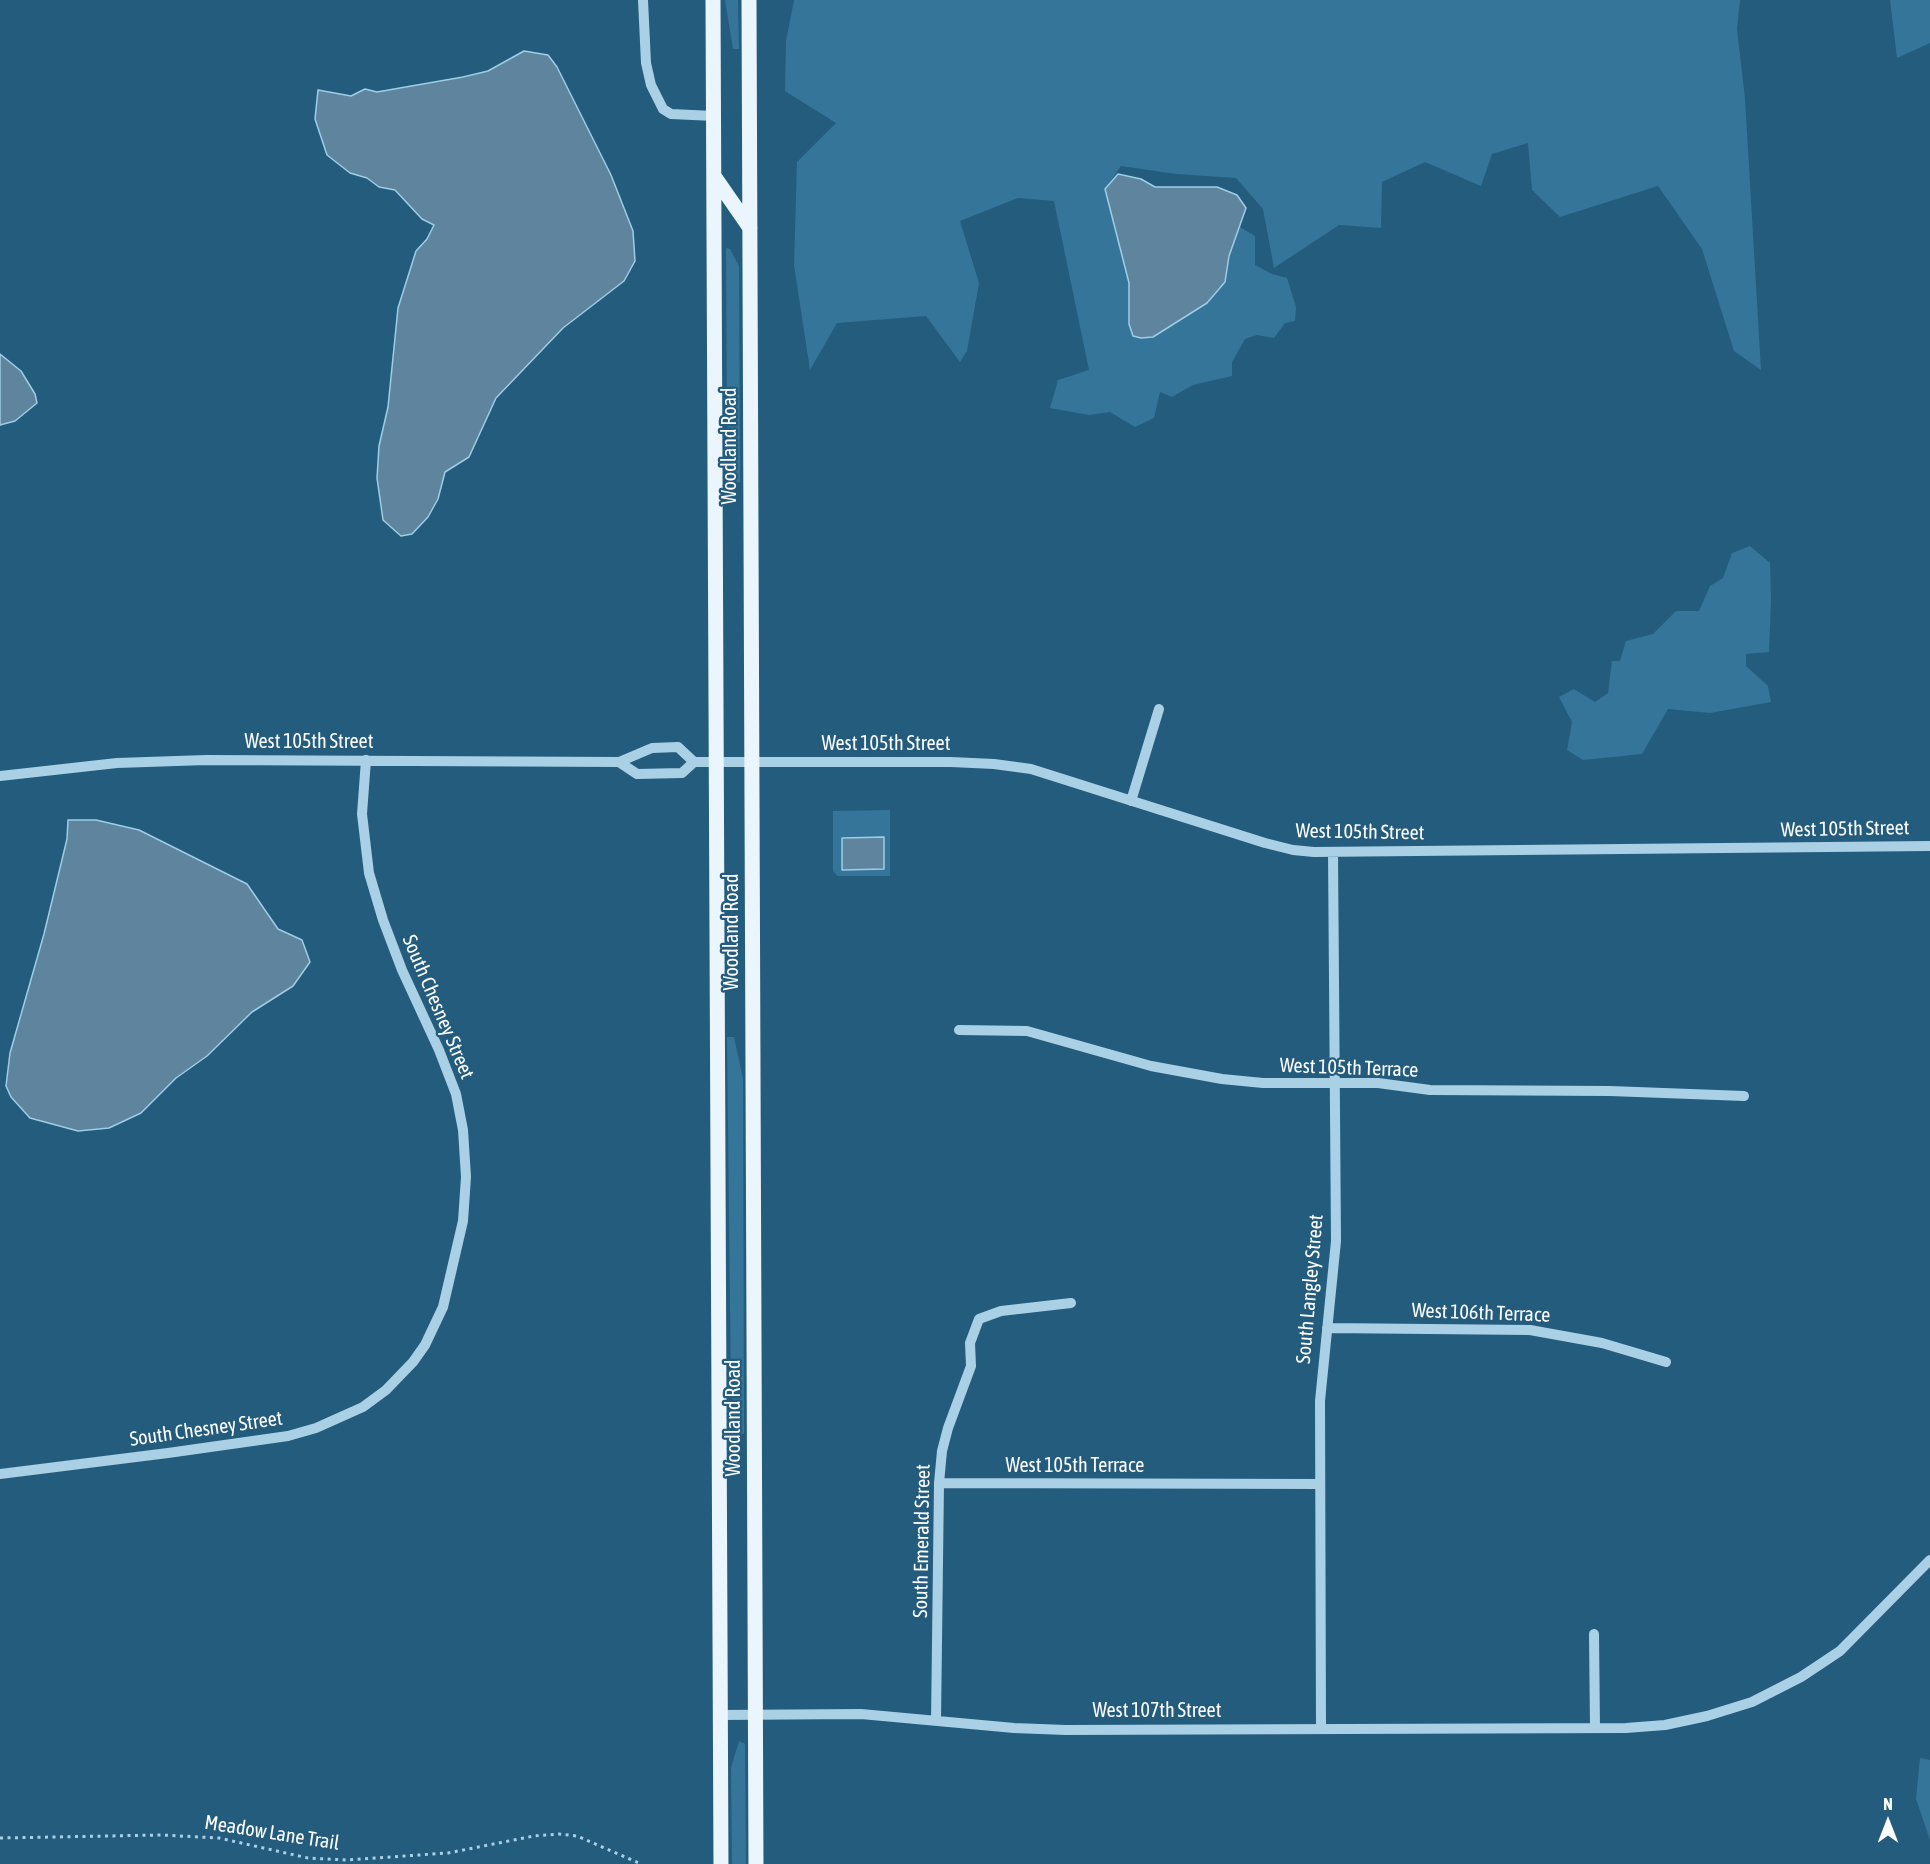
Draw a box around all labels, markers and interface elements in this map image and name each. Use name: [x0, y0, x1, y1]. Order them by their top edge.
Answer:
street label: Woodland Road: [718, 388, 742, 504]
street label: West 105th Street: [245, 730, 373, 754]
street label: West 105th Street: [822, 732, 950, 756]
street label: West 105th Street: [1780, 816, 1910, 842]
street label: West 105th Street: [1295, 819, 1425, 845]
street label: Woodland Road: [720, 874, 744, 990]
street label: South Chesney Street: [397, 931, 479, 1083]
street label: West 105th Terrace: [1279, 1054, 1419, 1082]
street label: South Langley Street: [1292, 1213, 1328, 1365]
street label: West 106th Terrace: [1411, 1299, 1551, 1327]
street label: Woodland Road: [722, 1360, 746, 1476]
street label: South Chesney Street: [128, 1406, 284, 1452]
street label: West 105th Terrace: [1006, 1454, 1144, 1478]
street label: South Emerald Street: [909, 1464, 935, 1618]
street label: West 107th Street: [1093, 1699, 1221, 1723]
north arrow: [1858, 1792, 1918, 1852]
text: N: [1883, 1795, 1893, 1813]
street label: Meadow Lane Trail: [203, 1811, 341, 1855]

